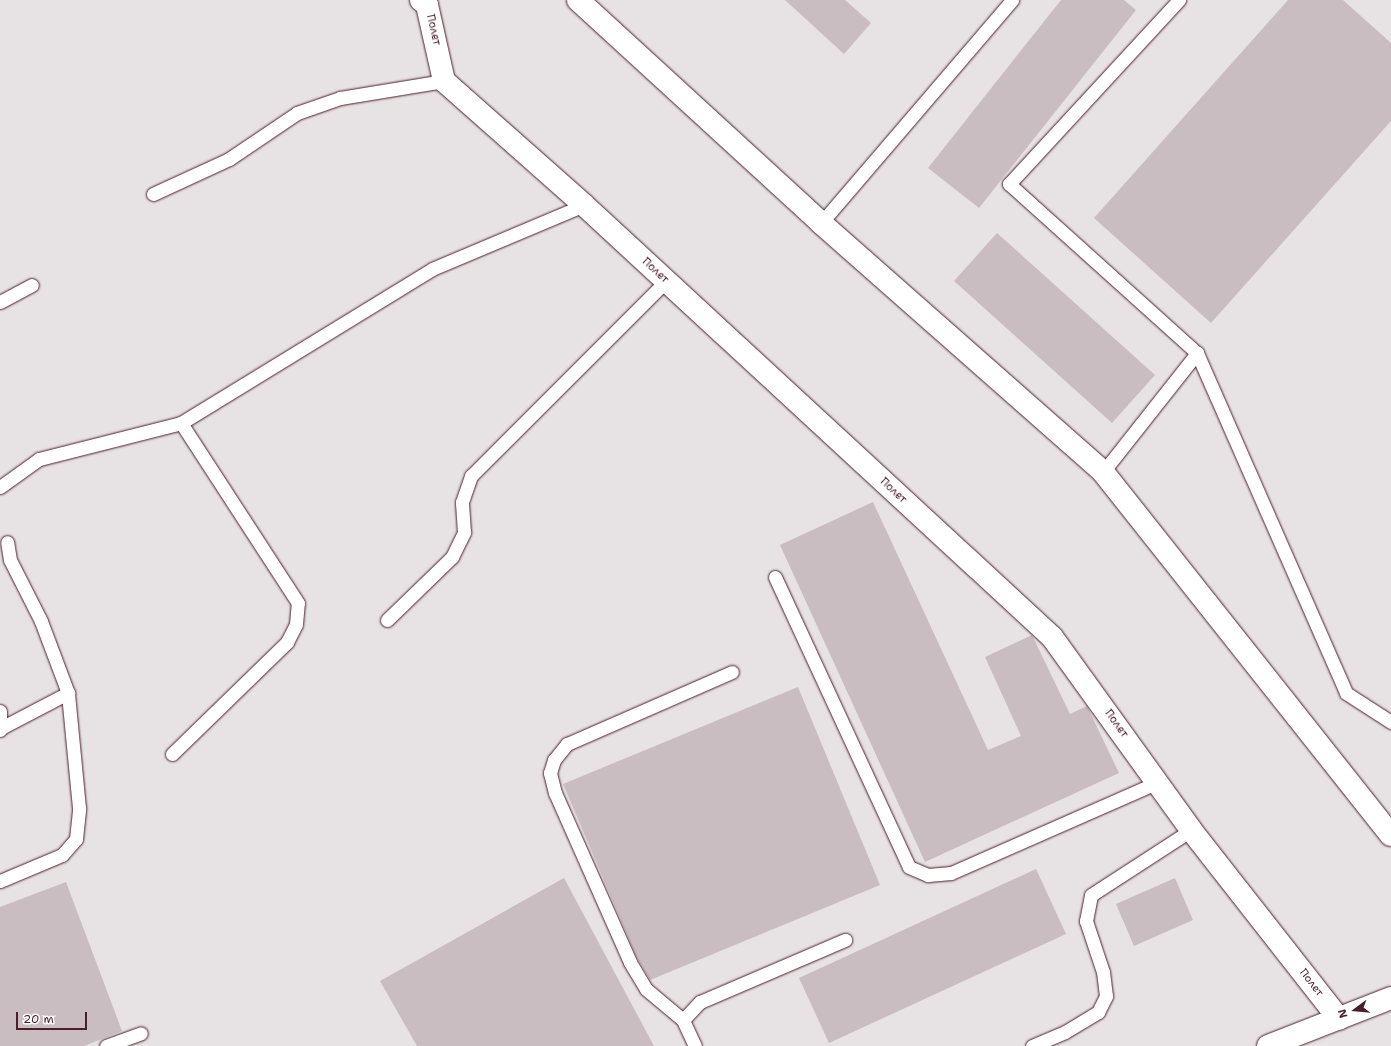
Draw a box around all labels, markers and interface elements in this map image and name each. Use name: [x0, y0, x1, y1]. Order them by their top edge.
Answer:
street label: Полет: [423, 13, 443, 47]
street label: Полет: [639, 255, 671, 287]
street label: Полет: [877, 475, 909, 507]
street label: Полет: [1101, 707, 1131, 741]
street label: Полет: [1296, 967, 1326, 999]
north arrow: [1335, 990, 1375, 1030]
scale bar: [18, 1004, 89, 1030]
text: N: [1335, 1007, 1351, 1020]
text: 20 m: [23, 1011, 54, 1027]

